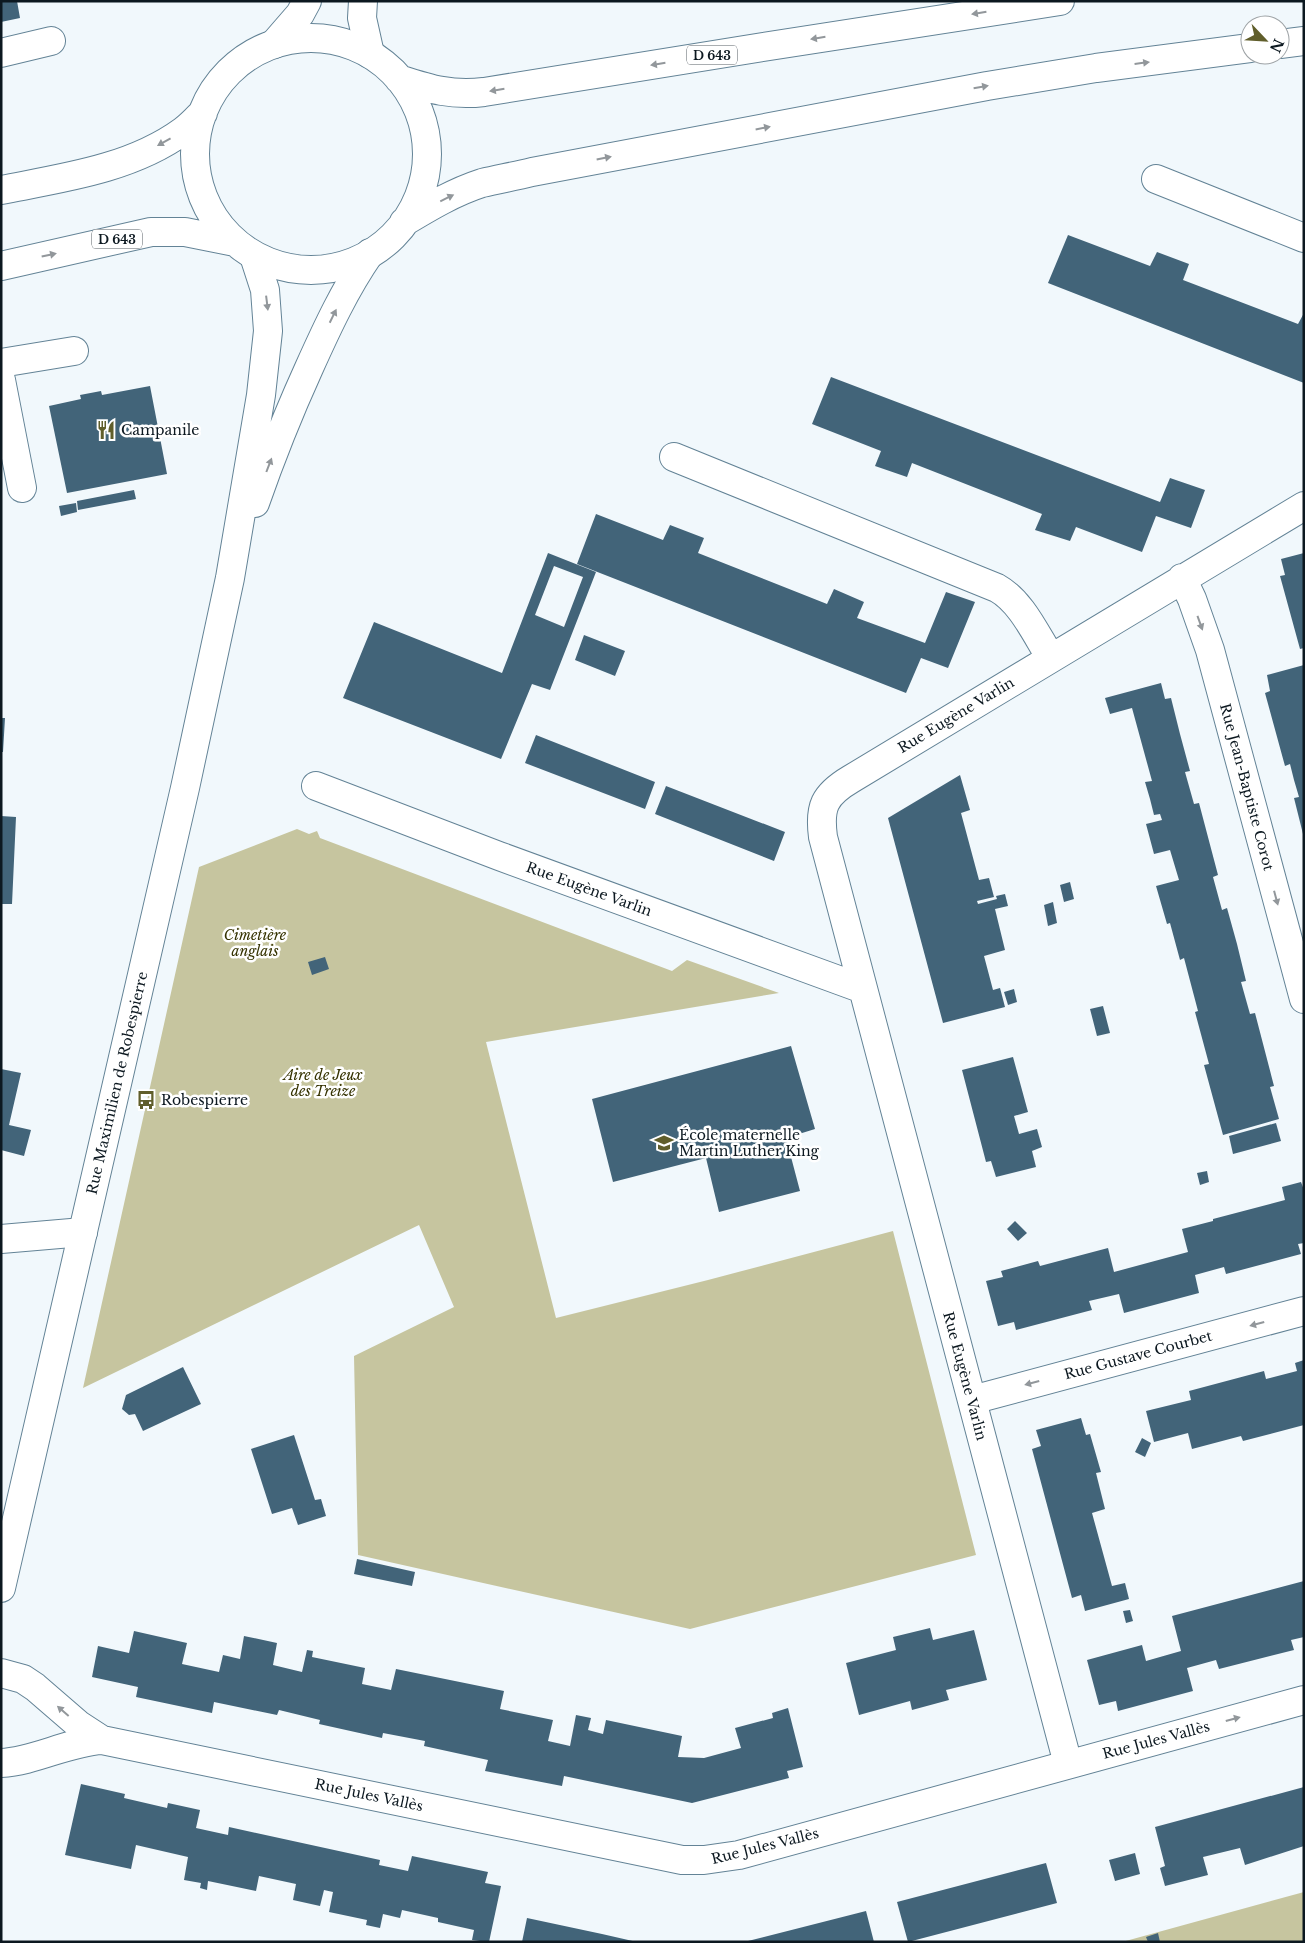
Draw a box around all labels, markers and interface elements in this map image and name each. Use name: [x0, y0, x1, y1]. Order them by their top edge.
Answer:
one-way arrow: [970, 9, 986, 17]
north arrow: [1240, 15, 1290, 65]
one-way arrow: [810, 34, 826, 42]
text: N: [1266, 36, 1288, 55]
road number: D 643: [687, 46, 737, 64]
one-way arrow: [1134, 58, 1150, 66]
one-way arrow: [649, 60, 665, 68]
one-way arrow: [973, 82, 989, 90]
one-way arrow: [489, 87, 505, 95]
one-way arrow: [756, 123, 772, 131]
one-way arrow: [156, 138, 171, 146]
one-way arrow: [596, 154, 612, 162]
one-way arrow: [440, 194, 454, 202]
road number: D 643: [92, 230, 142, 248]
one-way arrow: [41, 251, 56, 259]
one-way arrow: [263, 295, 271, 311]
one-way arrow: [329, 309, 337, 323]
restaurant icon: Campanile: [95, 419, 117, 441]
place label: Campanile: [121, 421, 199, 439]
one-way arrow: [265, 458, 273, 473]
one-way arrow: [1196, 616, 1204, 631]
street label: Rue Eugène Varlin: [895, 673, 1018, 757]
street label: Rue Jean-Baptiste Corot: [1216, 701, 1278, 873]
street label: Rue Eugène Varlin: [524, 858, 655, 920]
one-way arrow: [1273, 890, 1281, 905]
park label: Cimetière anglais: [224, 926, 287, 960]
street label: Rue Maximilien de Robespierre: [83, 970, 151, 1196]
park label: Aire de Jeux des Treize: [281, 1066, 363, 1100]
bus stop icon: Robespierre: [135, 1089, 157, 1111]
place label: Robespierre: [161, 1091, 248, 1109]
place label: École maternelle Martin Luther King: [679, 1126, 820, 1160]
school or university icon: École maternelle Martin Luther King: [653, 1132, 675, 1154]
street label: Rue Eugène Varlin: [939, 1310, 991, 1443]
one-way arrow: [1249, 1320, 1264, 1328]
street label: Rue Gustave Courbet: [1062, 1326, 1215, 1383]
one-way arrow: [1024, 1380, 1039, 1388]
one-way arrow: [57, 1705, 69, 1717]
one-way arrow: [1226, 1715, 1241, 1723]
street label: Rue Jules Vallès: [1100, 1717, 1212, 1763]
street label: Rue Jules Vallès: [313, 1775, 425, 1815]
street label: Rue Jules Vallès: [709, 1824, 821, 1868]

